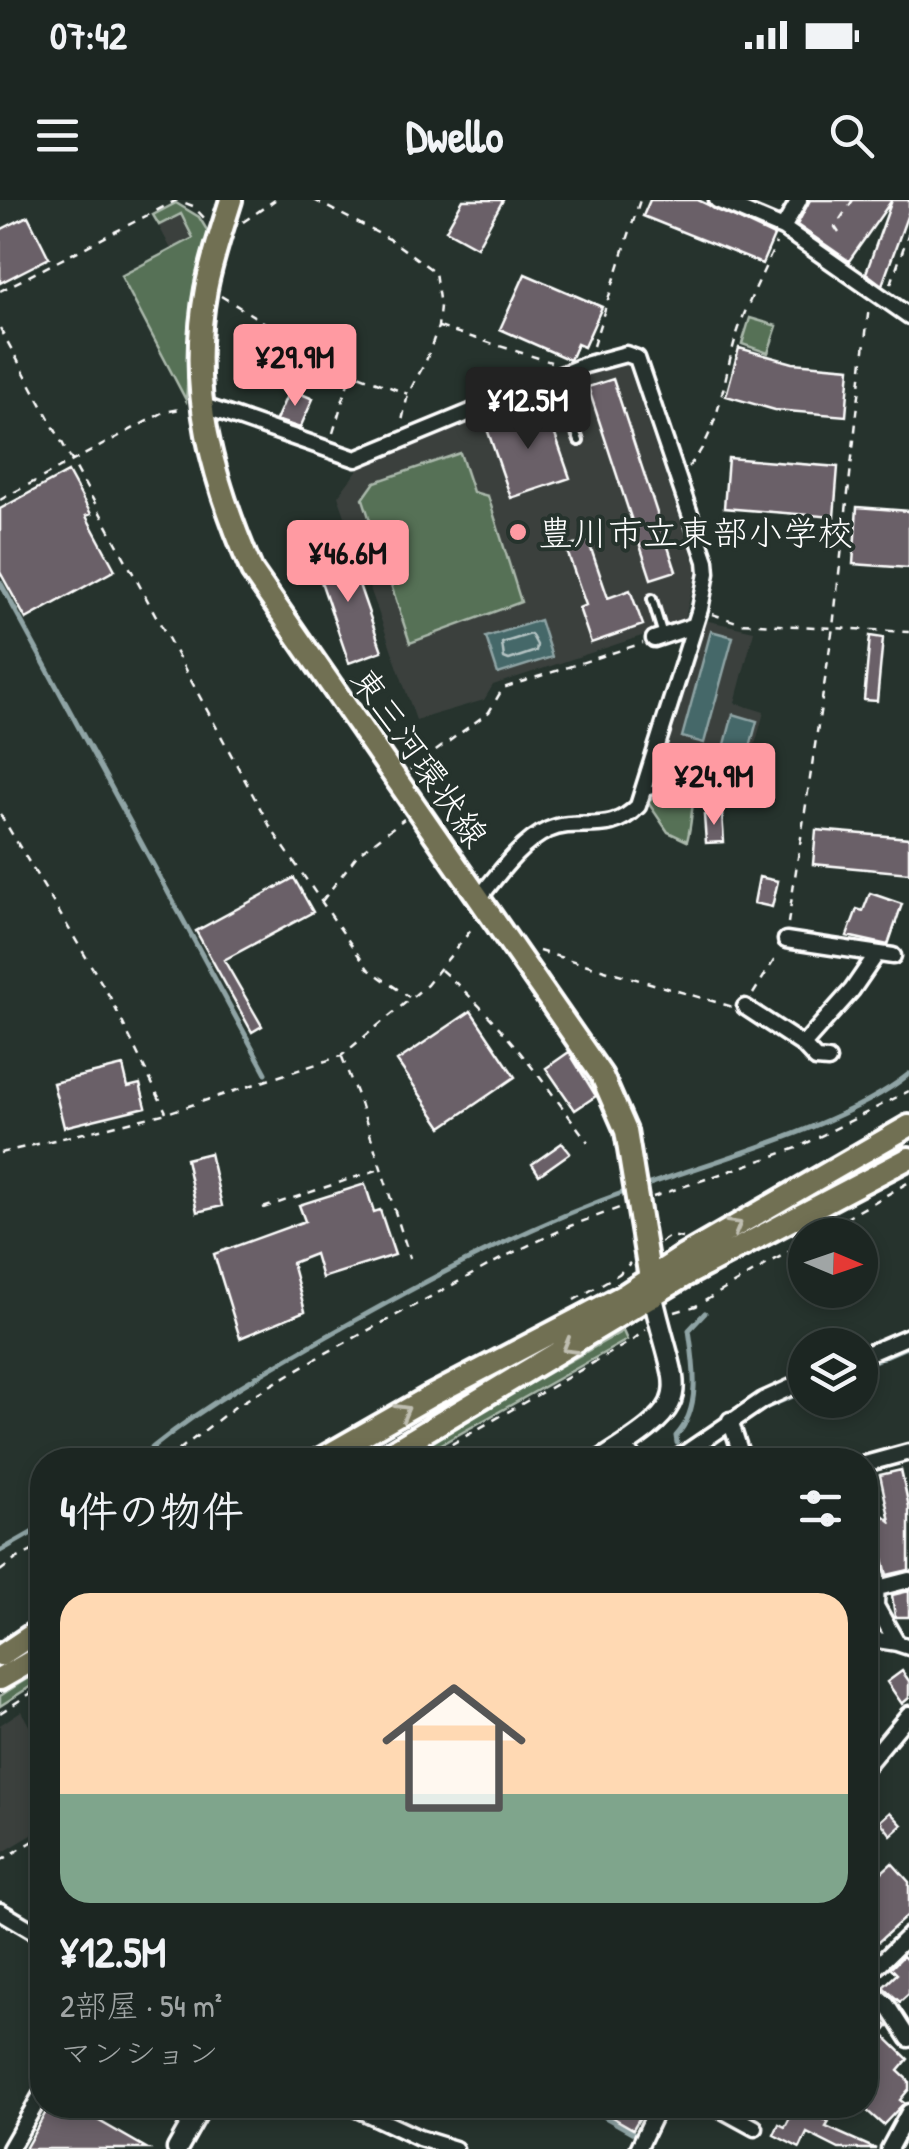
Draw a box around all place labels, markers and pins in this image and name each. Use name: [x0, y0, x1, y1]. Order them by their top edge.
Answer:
pin: ¥29.9M: [214, 324, 376, 409]
pin: ¥12.5M: [447, 367, 609, 452]
place label: 豊川市立東部小学校: [538, 509, 853, 556]
pin: ¥46.6M: [267, 520, 429, 605]
marker: 豊川市立東部小学校: [507, 521, 529, 543]
pin: ¥24.9M: [633, 743, 795, 828]

